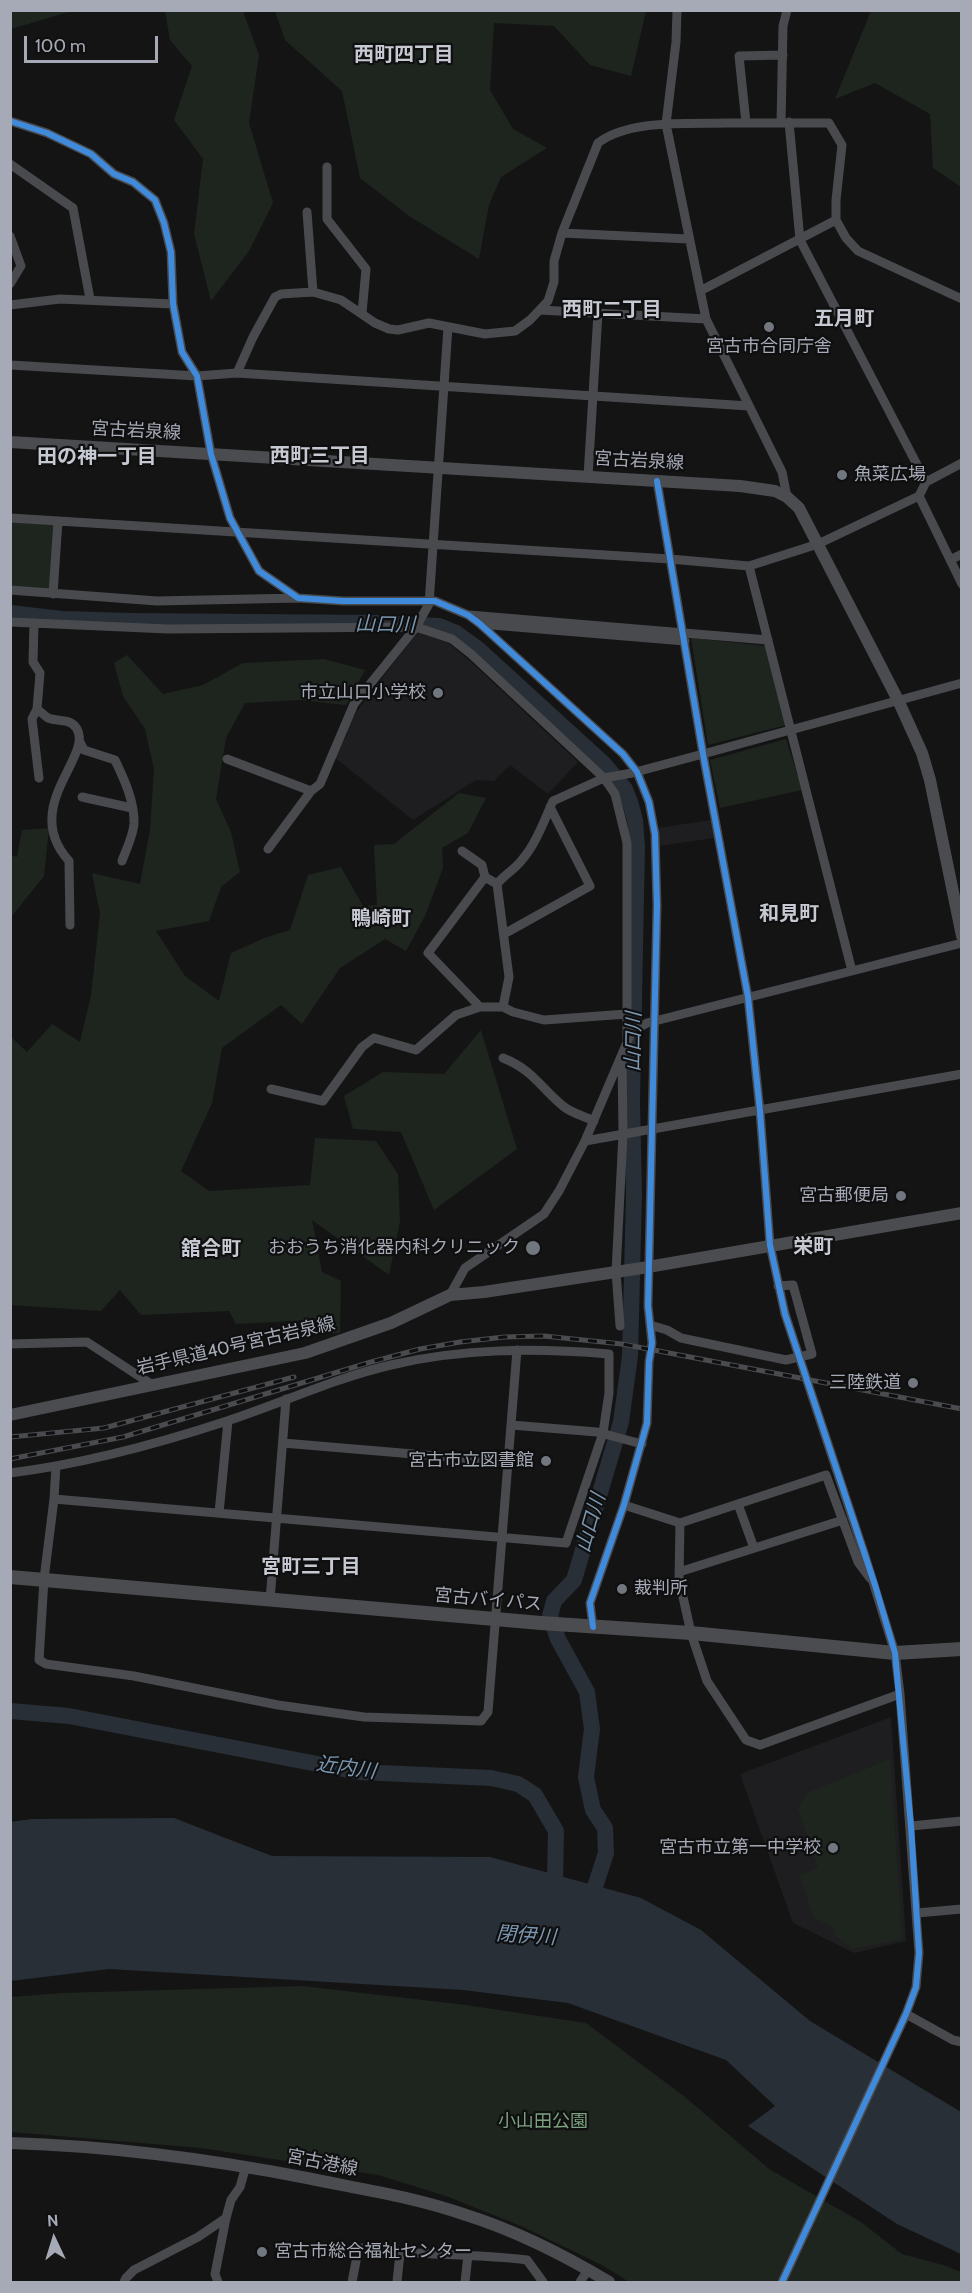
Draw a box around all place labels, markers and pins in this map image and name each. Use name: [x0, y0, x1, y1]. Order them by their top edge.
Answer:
marker: 宮古市合同庁舎: [762, 320, 776, 334]
place label: 宮古市合同庁舎: [706, 336, 832, 358]
place label: 魚菜広場: [854, 464, 926, 486]
marker: 魚菜広場: [835, 468, 849, 482]
place label: 市立山口小学校: [300, 682, 426, 704]
marker: 市立山口小学校: [431, 686, 445, 700]
place label: 宮古郵便局: [799, 1185, 889, 1207]
marker: 宮古郵便局: [894, 1189, 908, 1203]
place label: おおうち消化器内科クリニック: [268, 1237, 520, 1259]
marker: おおうち消化器内科クリニック: [524, 1239, 542, 1257]
place label: 三陸鉄道: [829, 1372, 901, 1394]
marker: 三陸鉄道: [906, 1376, 920, 1390]
place label: 宮古市立図書館: [408, 1450, 534, 1472]
marker: 宮古市立図書館: [539, 1454, 553, 1468]
place label: 裁判所: [634, 1578, 688, 1600]
marker: 裁判所: [615, 1582, 629, 1596]
place label: 宮古市立第一中学校: [659, 1837, 821, 1859]
marker: 宮古市立第一中学校: [826, 1841, 840, 1855]
place label: 宮古市総合福祉センター: [274, 2241, 472, 2263]
marker: 宮古市総合福祉センター: [255, 2245, 269, 2259]

